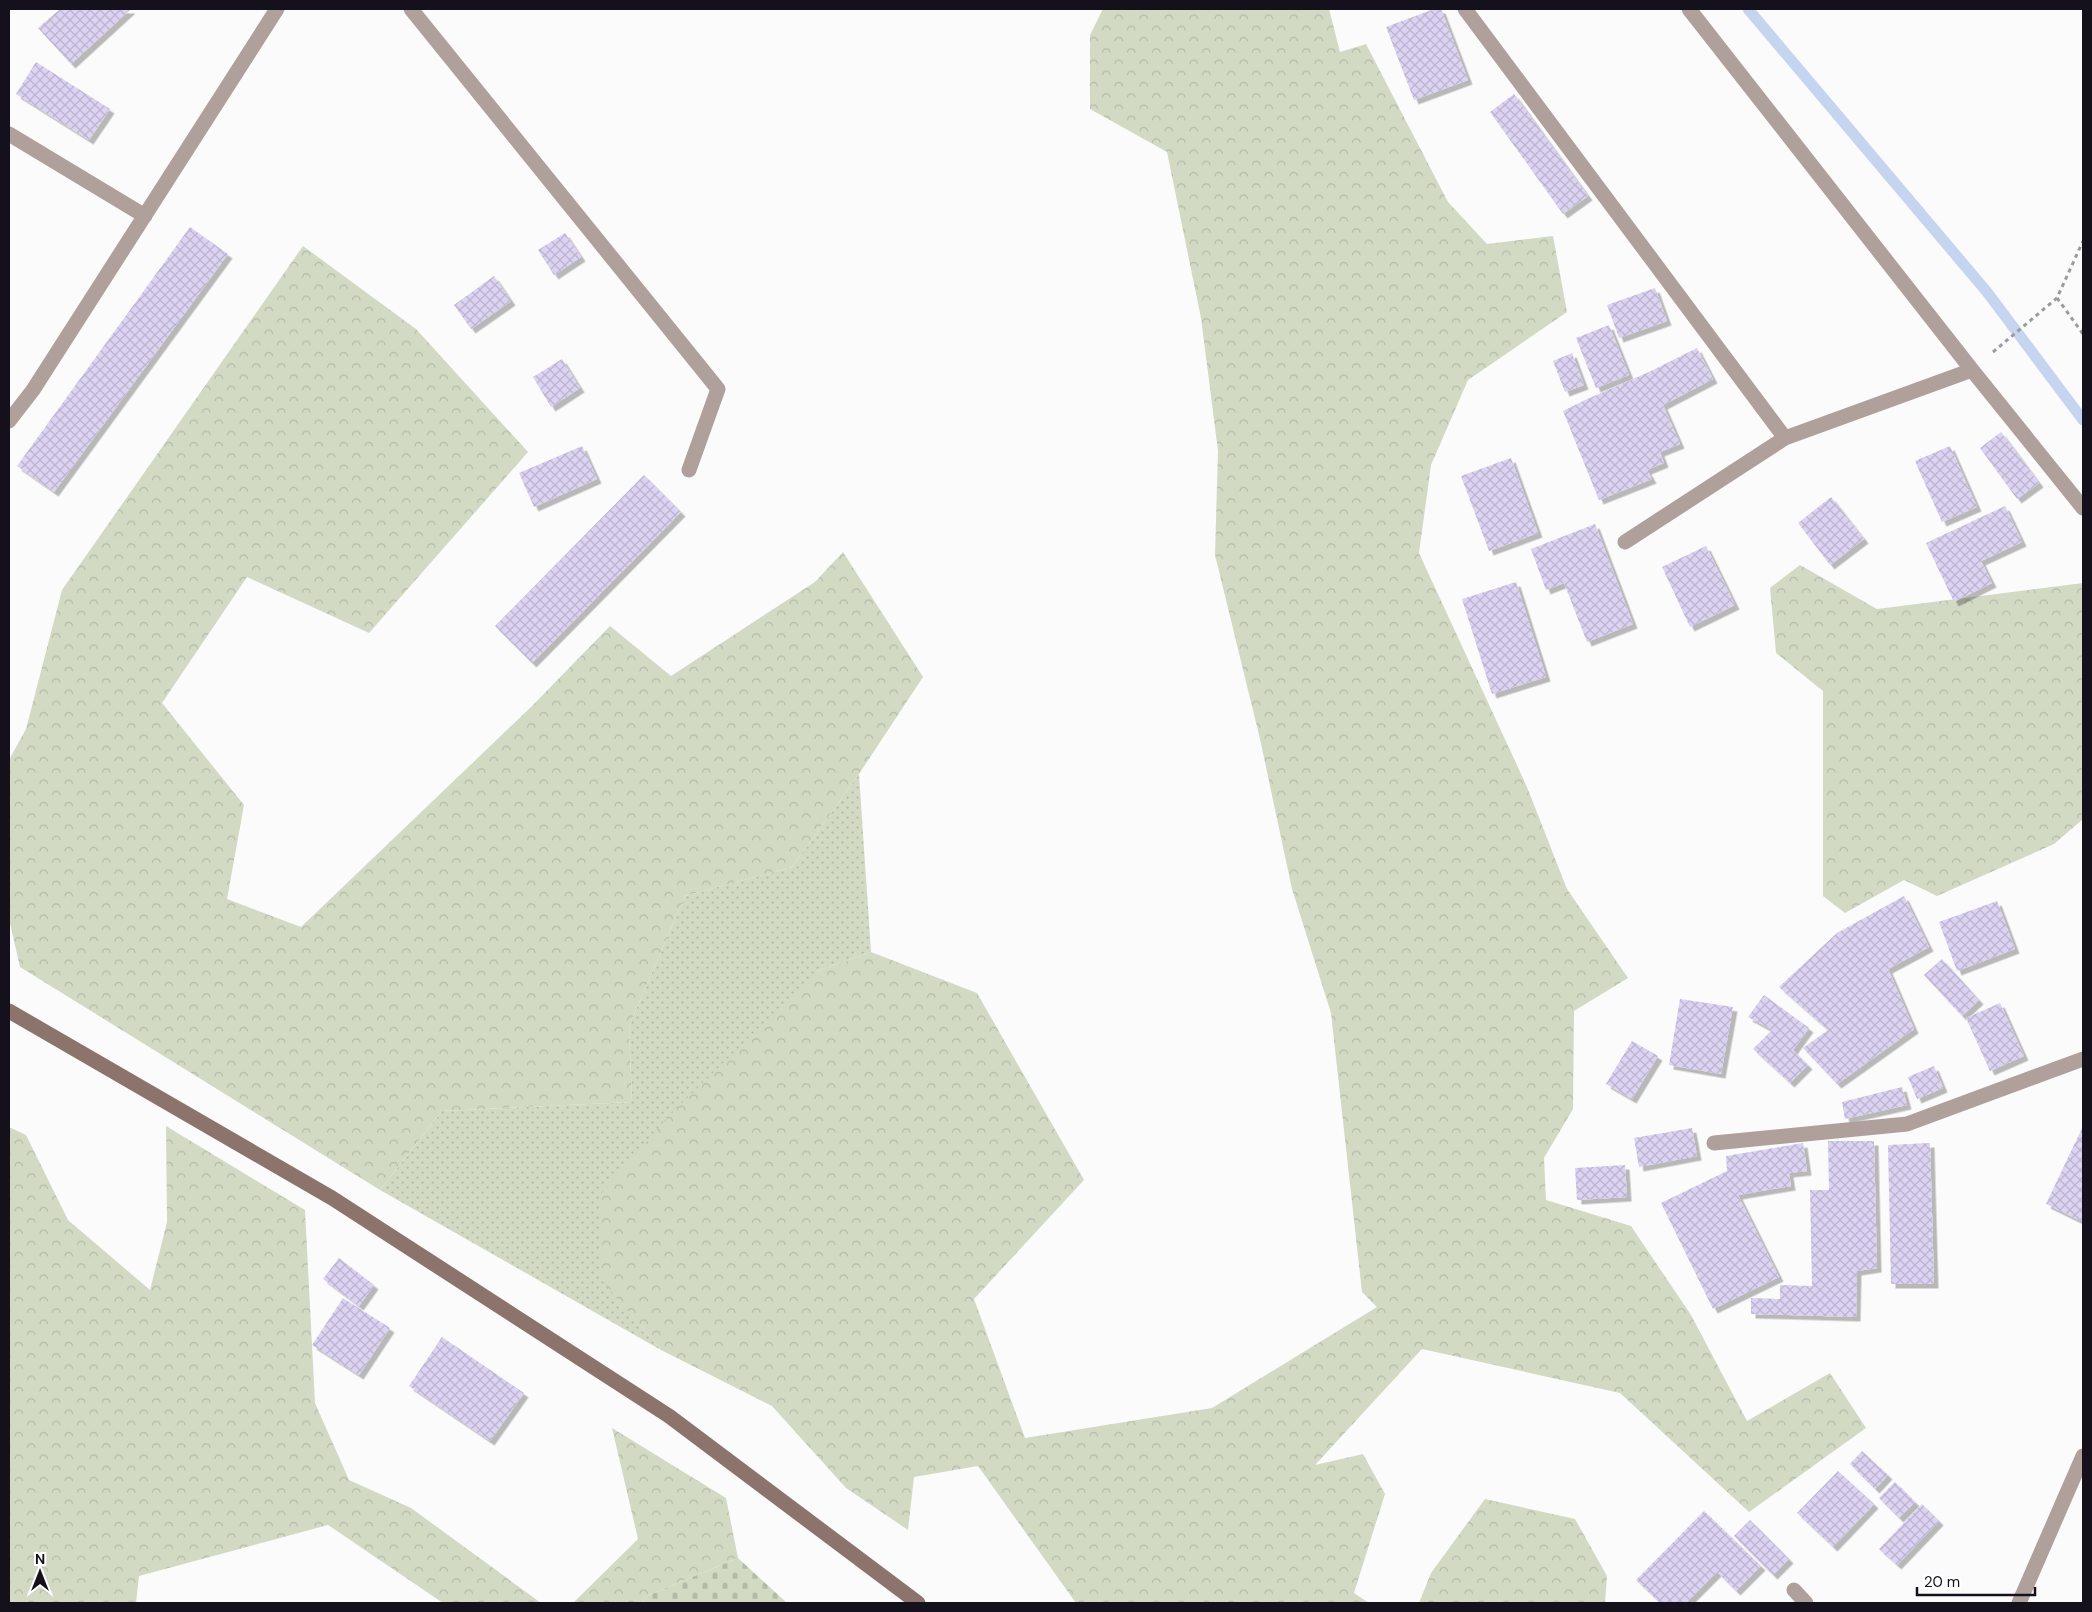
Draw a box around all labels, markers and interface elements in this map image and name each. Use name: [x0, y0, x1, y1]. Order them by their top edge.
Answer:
north arrow: [15, 1547, 65, 1597]
text: N: [35, 1550, 45, 1568]
scale bar: [1917, 1564, 2034, 1596]
text: 20 m: [1924, 1572, 1960, 1592]

